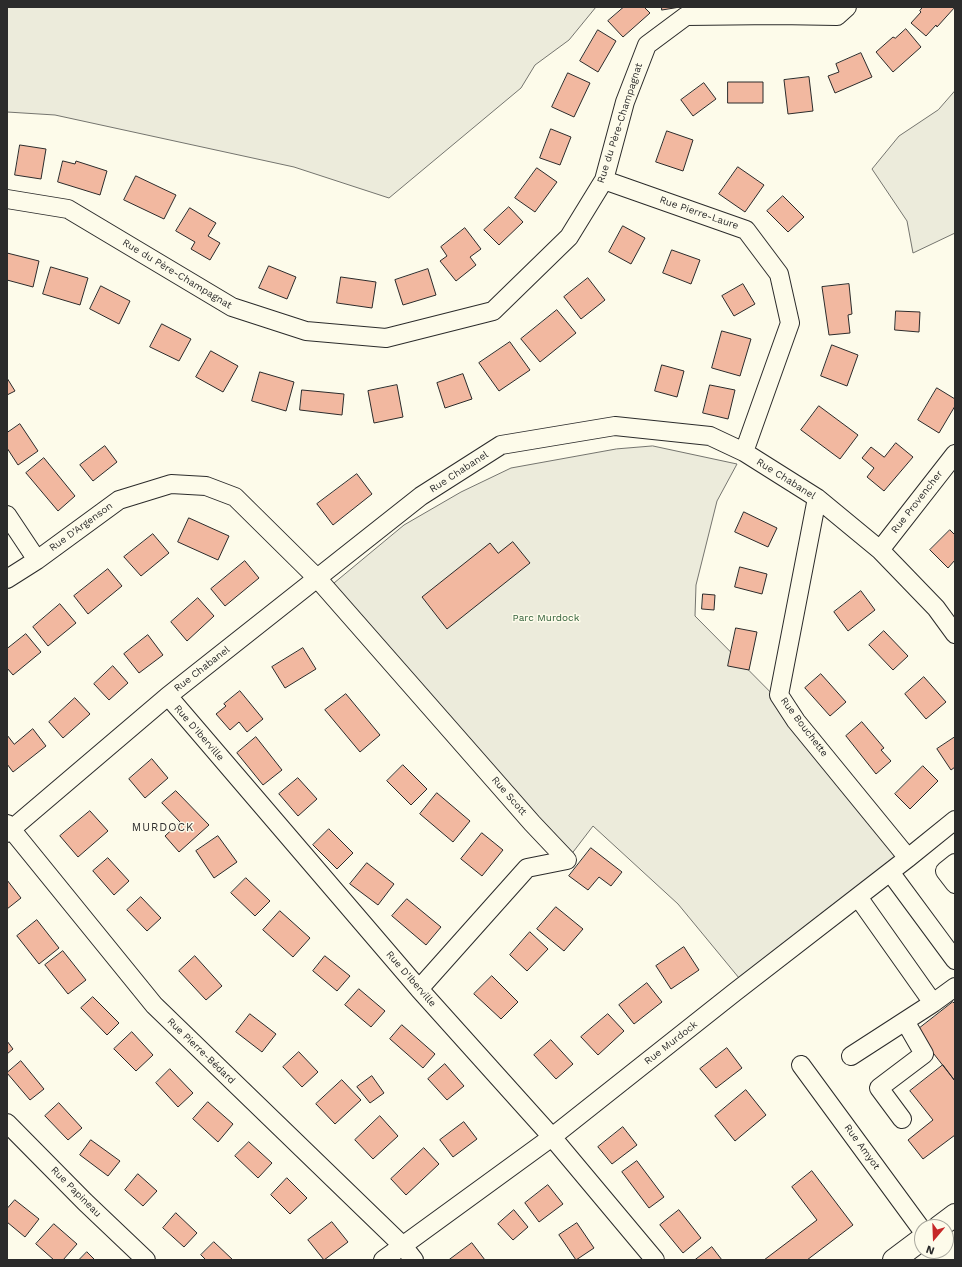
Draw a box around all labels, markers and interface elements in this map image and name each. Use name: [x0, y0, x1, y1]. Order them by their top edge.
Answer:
street label: Rue du Père-Champagnat: [595, 61, 645, 185]
street label: Rue Pierre-Laure: [658, 194, 740, 232]
street label: Rue du Père-Champagnat: [120, 237, 234, 311]
street label: Rue Chabanel: [427, 449, 491, 495]
street label: Rue Chabanel: [754, 456, 818, 502]
street label: Rue Provencher: [889, 468, 945, 536]
street label: Rue D'Argenson: [47, 500, 115, 554]
park label: Parc Murdock: [513, 612, 579, 624]
street label: Rue Chabanel: [172, 643, 232, 695]
street label: Rue Bouchette: [778, 695, 830, 759]
street label: Rue D'Iberville: [171, 703, 227, 763]
street label: Rue Scott: [489, 774, 529, 818]
district label: MURDOCK: [132, 821, 194, 835]
street label: Rue D'Iberville: [383, 949, 439, 1009]
street label: Rue Pierre-Bédard: [165, 1016, 237, 1086]
street label: Rue Murdock: [642, 1019, 700, 1067]
street label: Rue Amyot: [842, 1122, 882, 1172]
street label: Rue Papineau: [48, 1164, 104, 1220]
north arrow: [914, 1219, 954, 1259]
text: N: [924, 1242, 936, 1257]

